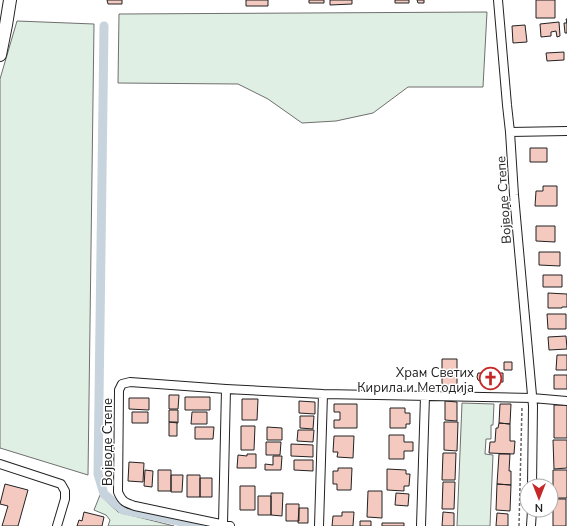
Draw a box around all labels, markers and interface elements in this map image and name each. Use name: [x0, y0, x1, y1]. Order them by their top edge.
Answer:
street label: Војводе Степе: [492, 155, 516, 244]
place label: Храм Светих Кирила и Методија: [357, 364, 474, 397]
church icon: Храм Светих Кирила и Методија: [477, 366, 503, 392]
street label: Војводе Степе: [99, 398, 117, 486]
north arrow: [519, 478, 559, 518]
text: N: [535, 500, 543, 515]

